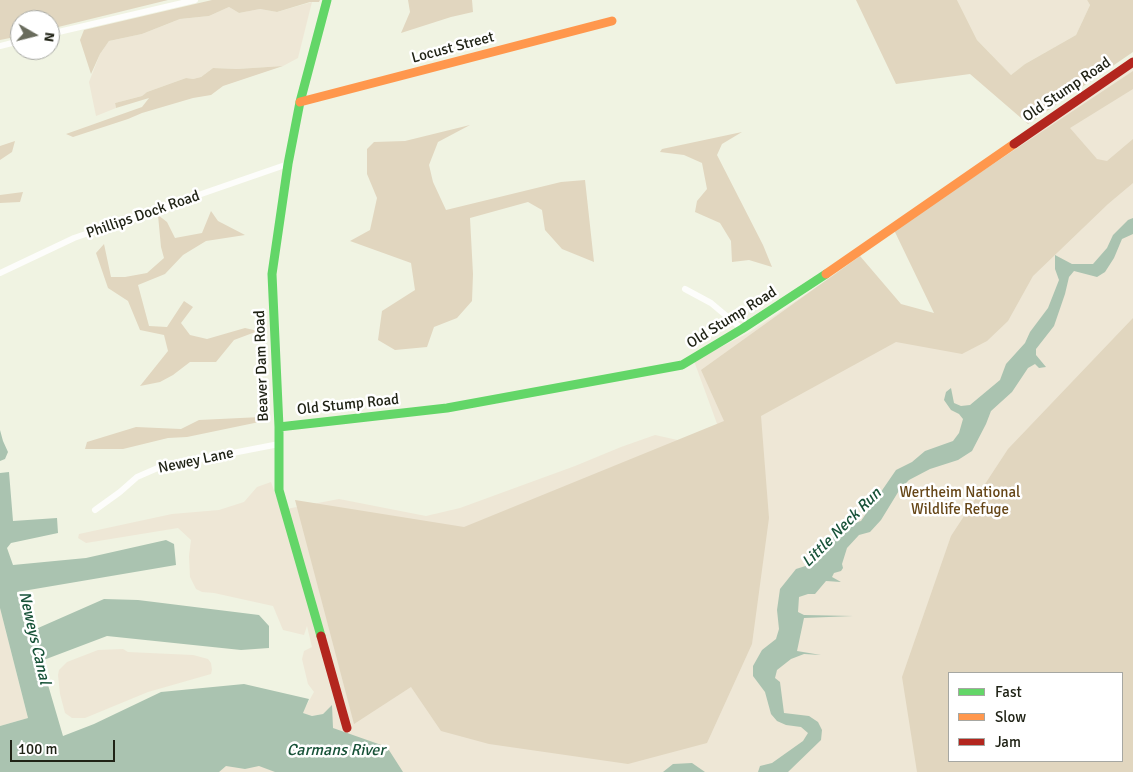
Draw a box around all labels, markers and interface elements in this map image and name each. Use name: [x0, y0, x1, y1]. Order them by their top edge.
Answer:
north arrow: [10, 10, 60, 60]
street label: Locust Street: [410, 28, 496, 68]
text: N: [40, 31, 58, 43]
street label: Old Stump Road: [1019, 54, 1115, 126]
street label: Phillips Dock Road: [84, 187, 202, 243]
street label: Old Stump Road: [684, 283, 780, 353]
street label: Beaver Dam Road: [251, 310, 273, 422]
street label: Old Stump Road: [296, 391, 400, 419]
street label: Newey Lane: [157, 444, 235, 478]
water label: Little Neck Run: [798, 484, 886, 572]
park label: Wertheim National Wildlife Refuge: [900, 484, 1020, 519]
water label: Neweys Canal: [14, 590, 54, 686]
legend: [948, 672, 1123, 762]
text: Fast: [995, 683, 1022, 701]
text: Slow: [995, 708, 1026, 726]
scale bar: [12, 730, 118, 762]
text: Jam: [995, 733, 1021, 751]
text: 100 m: [18, 740, 58, 758]
water label: Carmans River: [287, 741, 385, 761]

